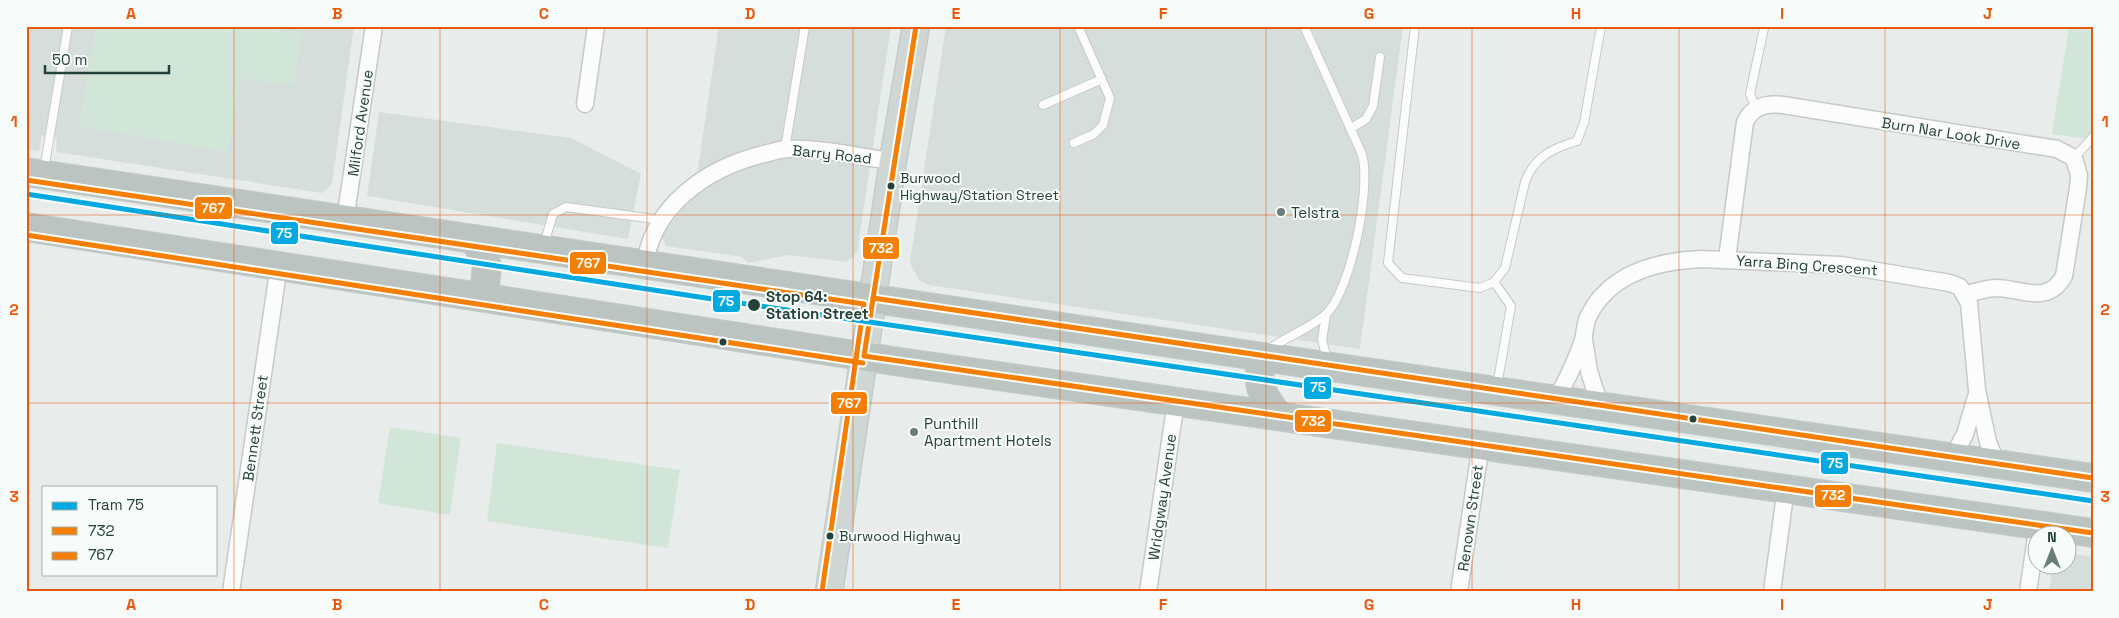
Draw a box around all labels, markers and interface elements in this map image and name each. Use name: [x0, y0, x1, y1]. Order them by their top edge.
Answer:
text: A: [126, 3, 136, 24]
text: B: [332, 3, 342, 24]
text: C: [539, 3, 549, 24]
text: D: [745, 3, 755, 24]
text: E: [952, 3, 961, 24]
text: F: [1159, 3, 1168, 24]
text: G: [1364, 3, 1374, 24]
text: H: [1571, 3, 1581, 24]
text: I: [1780, 3, 1784, 24]
text: J: [1983, 3, 1993, 24]
scale bar: [45, 42, 169, 74]
text: 50 m: [52, 50, 87, 69]
street label: Milford Avenue: [343, 68, 377, 178]
text: 1: [10, 111, 18, 132]
text: 1: [2101, 111, 2109, 132]
street label: Burn Nar Look Drive: [1880, 113, 2022, 153]
street label: Barry Road: [791, 140, 873, 168]
place label: Burwood Highway/Station Street: [900, 169, 1059, 204]
marker: Burwood Highway/Station Street: [886, 181, 896, 191]
line badge: 767: [194, 196, 233, 220]
text: 767: [201, 199, 225, 217]
place label: Telstra: [1291, 203, 1340, 222]
marker: Telstra: [1275, 206, 1287, 218]
line badge: 75: [270, 221, 299, 245]
text: 75: [276, 224, 292, 242]
line badge: 732: [862, 236, 900, 260]
text: 732: [869, 239, 893, 257]
line badge: 767: [569, 251, 607, 275]
street label: Yarra Bing Crescent: [1736, 251, 1879, 279]
text: 767: [576, 254, 600, 272]
place label: Stop 64: Station Street: [766, 287, 869, 323]
line badge: 75: [712, 289, 741, 313]
text: 75: [718, 292, 734, 310]
marker: Stop 64: Station Street: [746, 297, 762, 313]
text: 2: [9, 299, 19, 320]
text: 2: [2100, 299, 2110, 320]
unlabelled marker: [718, 337, 728, 347]
street label: Bennett Street: [238, 373, 272, 483]
line badge: 75: [1303, 376, 1332, 400]
text: 75: [1310, 378, 1326, 396]
line badge: 767: [830, 391, 868, 415]
text: 767: [837, 394, 861, 412]
line badge: 732: [1294, 409, 1332, 433]
text: 732: [1301, 412, 1325, 430]
place label: Punthill Apartment Hotels: [924, 414, 1052, 450]
unlabelled marker: [1688, 414, 1698, 424]
marker: Punthill Apartment Hotels: [908, 426, 920, 438]
street label: Wridgway Avenue: [1144, 432, 1180, 562]
line badge: 75: [1820, 451, 1849, 475]
text: 75: [1827, 454, 1843, 472]
street label: Renown Street: [1453, 463, 1487, 573]
line badge: 732: [1814, 484, 1852, 508]
text: 3: [9, 486, 19, 507]
legend: [42, 486, 218, 576]
text: 732: [1821, 486, 1845, 504]
text: 3: [2100, 486, 2110, 507]
text: Tram 75: [88, 495, 144, 514]
text: 732: [88, 521, 115, 540]
north arrow: [2026, 526, 2076, 576]
place label: Burwood Highway: [839, 527, 961, 545]
text: N: [2047, 528, 2057, 546]
marker: Burwood Highway: [825, 531, 835, 541]
text: 767: [88, 545, 114, 564]
text: A: [126, 594, 136, 615]
text: B: [332, 594, 342, 615]
text: C: [539, 594, 549, 615]
text: D: [745, 594, 755, 615]
text: E: [952, 594, 961, 615]
text: F: [1159, 594, 1168, 615]
text: G: [1364, 594, 1374, 615]
text: H: [1571, 594, 1581, 615]
text: I: [1780, 594, 1784, 615]
text: J: [1983, 594, 1993, 615]

